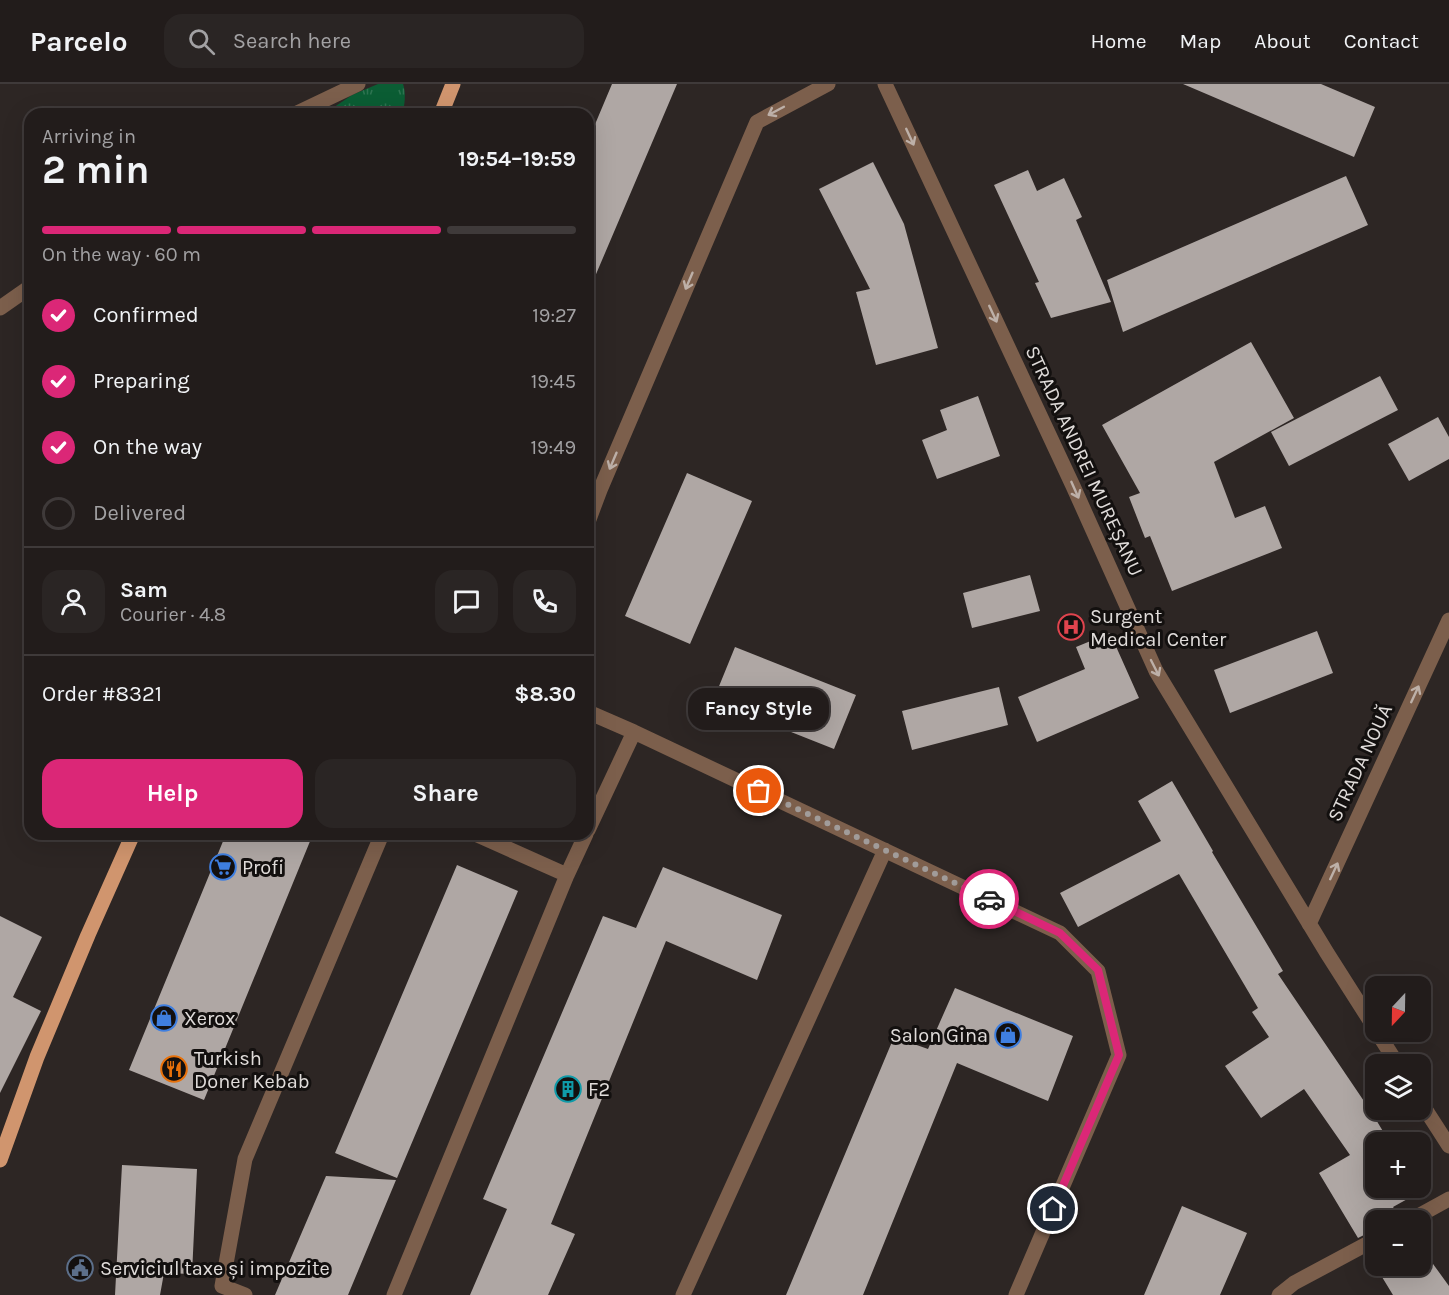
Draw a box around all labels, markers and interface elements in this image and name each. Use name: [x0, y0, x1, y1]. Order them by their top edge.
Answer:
search box: [164, 14, 584, 68]
text: Parcelo: [30, 25, 128, 58]
icon: search: [185, 25, 218, 58]
text: Search here: [233, 28, 351, 54]
text: Home: [1091, 29, 1147, 53]
text: Map: [1180, 29, 1221, 53]
text: About: [1254, 29, 1311, 53]
text: Contact: [1344, 29, 1419, 53]
one-way arrow: [768, 105, 785, 117]
text: Arriving in: [42, 125, 136, 148]
one-way arrow: [906, 128, 917, 146]
text: 19:54–19:59: [458, 146, 576, 172]
text: 2 min: [42, 147, 150, 193]
text: On the way · 60 m: [42, 243, 201, 266]
one-way arrow: [683, 271, 694, 290]
icon: check: [42, 299, 75, 332]
text: Confirmed: [93, 302, 199, 328]
text: 19:27: [532, 304, 576, 327]
one-way arrow: [987, 304, 999, 322]
street label: STRADA ANDREI MUREȘANU: [1020, 342, 1148, 580]
icon: check: [42, 365, 75, 398]
text: Preparing: [93, 368, 190, 394]
text: 19:45: [531, 370, 576, 393]
icon: check: [42, 431, 75, 464]
text: On the way: [93, 434, 202, 460]
text: 19:49: [530, 436, 576, 459]
one-way arrow: [607, 451, 618, 469]
one-way arrow: [1070, 481, 1081, 499]
text: Delivered: [93, 500, 186, 526]
button: person: [42, 570, 105, 633]
button: chat: [435, 570, 498, 633]
button: phone: [513, 570, 576, 633]
text: Sam: [120, 577, 168, 603]
text: Courier · 4.8: [120, 603, 226, 626]
place label: Surgent Medical Center: [1090, 605, 1227, 651]
hospital icon: Surgent Medical Center: [1056, 612, 1086, 642]
one-way arrow: [1150, 659, 1161, 677]
text: Order #8321: [42, 681, 162, 707]
text: $8.30: [514, 681, 576, 707]
one-way arrow: [1410, 685, 1421, 703]
callout: Fancy Style: [688, 689, 830, 731]
text: Fancy Style: [705, 697, 812, 720]
street label: STRADA NOUĂ: [1323, 701, 1397, 825]
button: Help: [42, 759, 303, 828]
button: Share: [315, 759, 576, 828]
pin: [733, 765, 784, 816]
icon: bag: [742, 774, 775, 807]
supermarket icon: Profi: [208, 852, 238, 882]
place label: Profi: [242, 856, 284, 879]
one-way arrow: [1329, 862, 1340, 880]
courier: [959, 869, 1019, 929]
icon: car: [973, 883, 1006, 916]
north arrow: [1365, 976, 1431, 1042]
map controls: [1365, 976, 1431, 1276]
shop icon: Xerox: [149, 1003, 179, 1033]
place label: Xerox: [184, 1007, 236, 1030]
shop icon: Salon Gina: [993, 1020, 1023, 1050]
place label: Salon Gina: [890, 1024, 988, 1047]
place label: Turkish Doner Kebab: [194, 1047, 310, 1093]
restaurant icon: Turkish Doner Kebab: [159, 1054, 189, 1084]
button: layers: [1365, 1054, 1431, 1120]
building icon: F2: [553, 1074, 583, 1104]
place label: F2: [588, 1078, 610, 1101]
button: +: [1365, 1132, 1431, 1198]
pin: [1027, 1183, 1078, 1234]
icon: home: [1036, 1192, 1069, 1225]
button: −: [1365, 1210, 1431, 1276]
public building icon: Serviciul taxe și impozite: [65, 1253, 95, 1283]
place label: Serviciul taxe și impozite: [100, 1257, 330, 1280]

